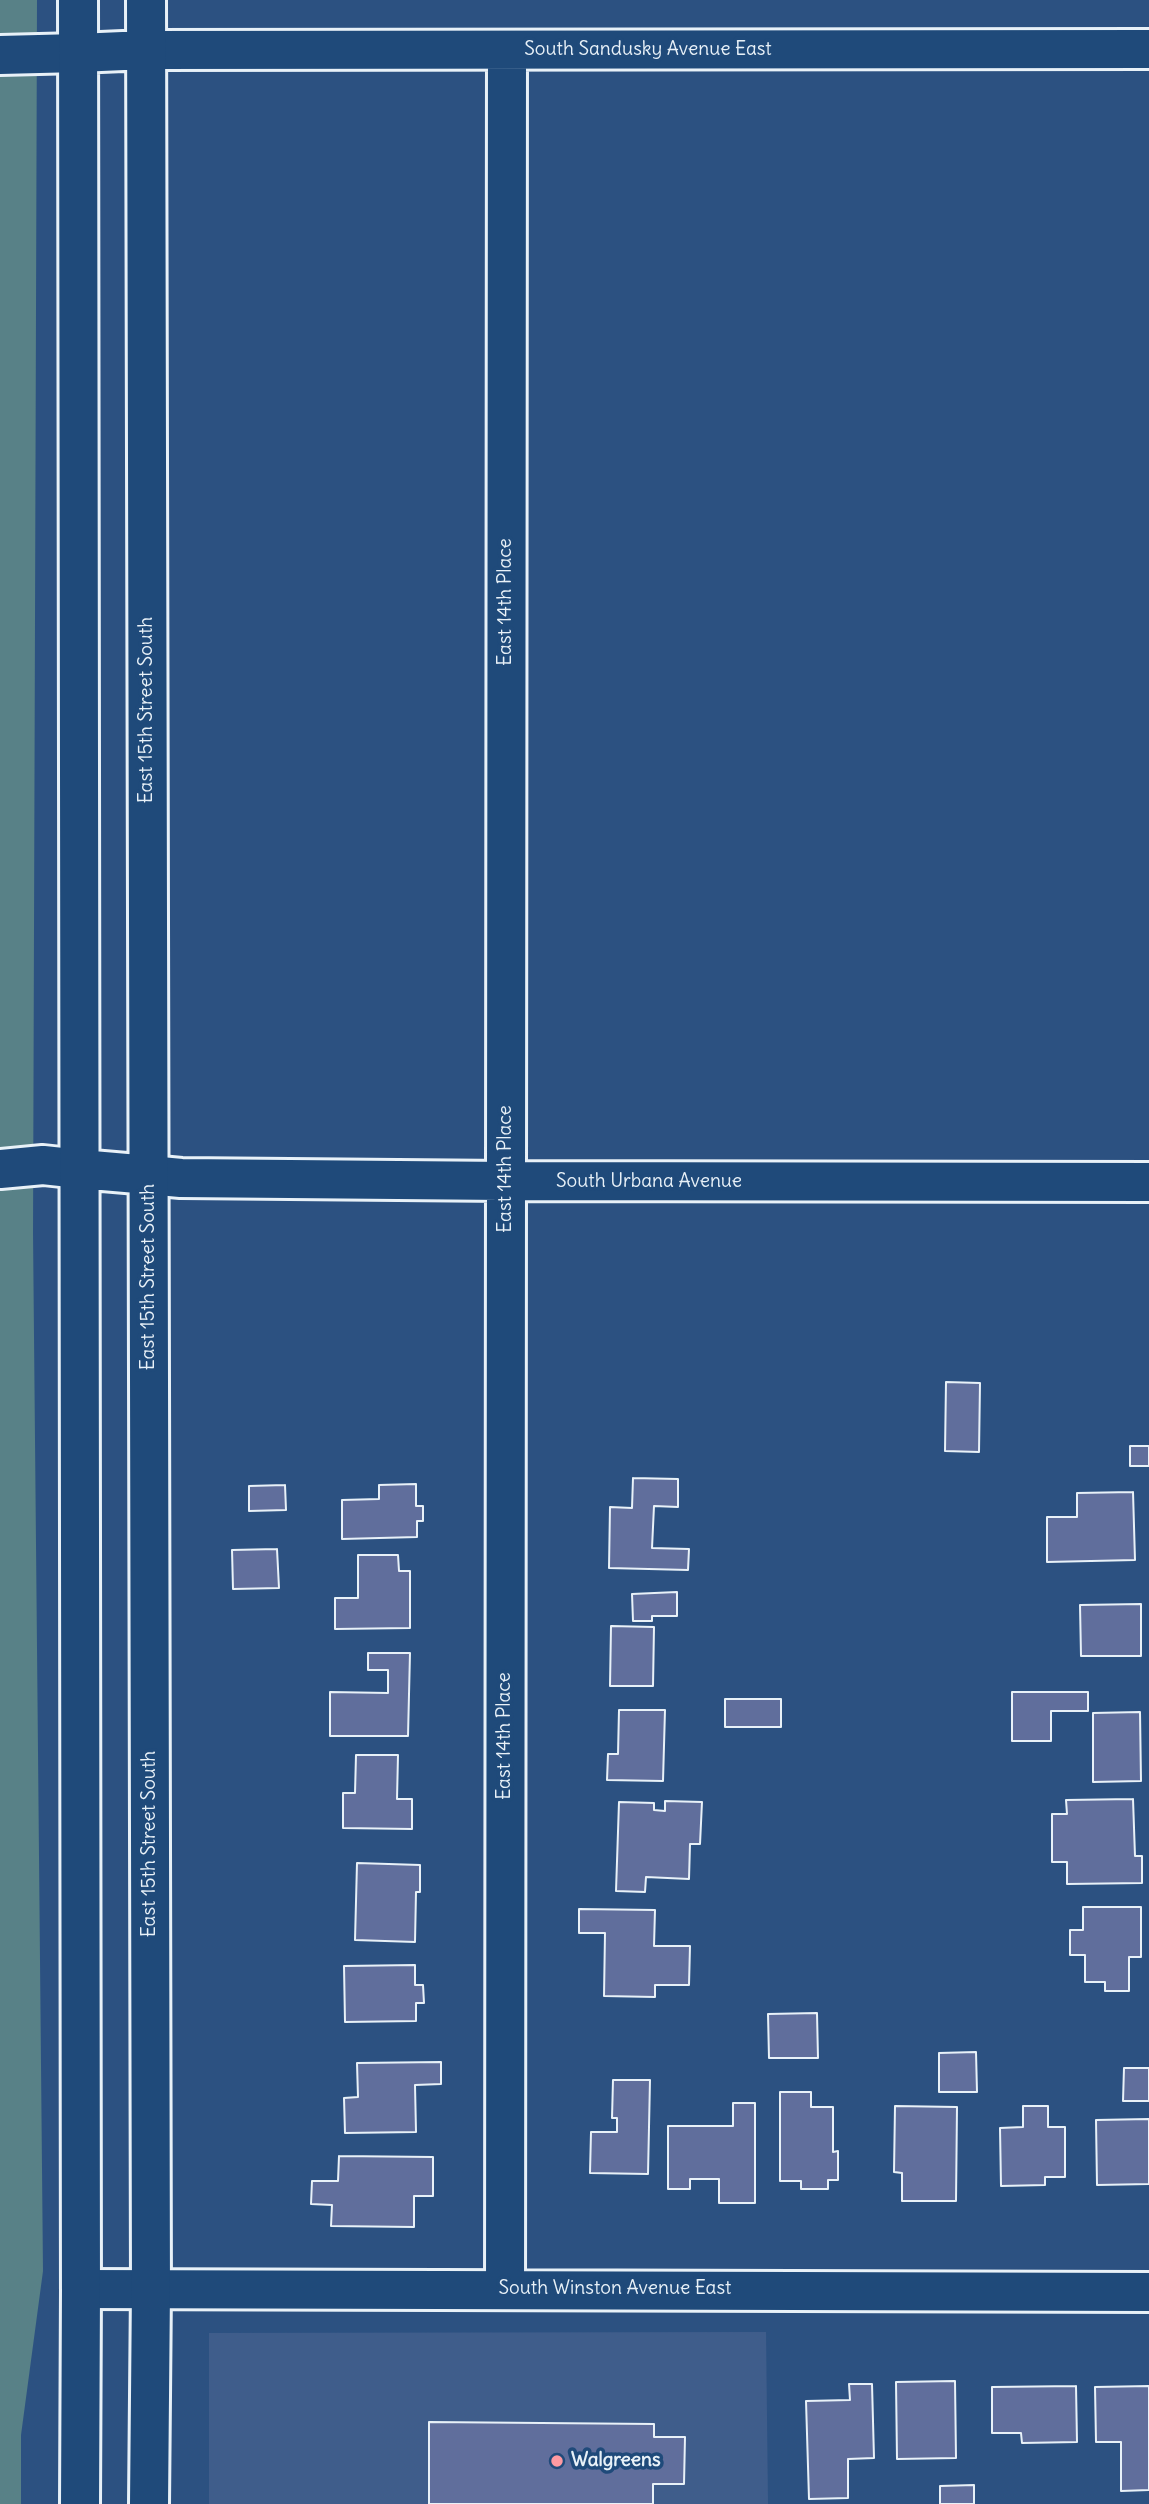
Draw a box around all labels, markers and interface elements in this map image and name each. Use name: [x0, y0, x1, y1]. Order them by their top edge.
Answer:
street label: South Sandusky Avenue East: [524, 39, 772, 61]
street label: East 14th Place: [495, 538, 517, 666]
street label: East 15th Street South: [136, 617, 158, 803]
street label: East 14th Place: [495, 1105, 517, 1233]
street label: South Urbana Avenue: [556, 1171, 742, 1193]
street label: East 15th Street South: [138, 1184, 160, 1370]
street label: East 14th Place: [494, 1672, 516, 1800]
street label: East 15th Street South: [139, 1751, 161, 1937]
street label: South Winston Avenue East: [499, 2278, 731, 2300]
place label: Walgreens: [571, 2450, 661, 2472]
marker: Walgreens: [549, 2453, 565, 2469]

